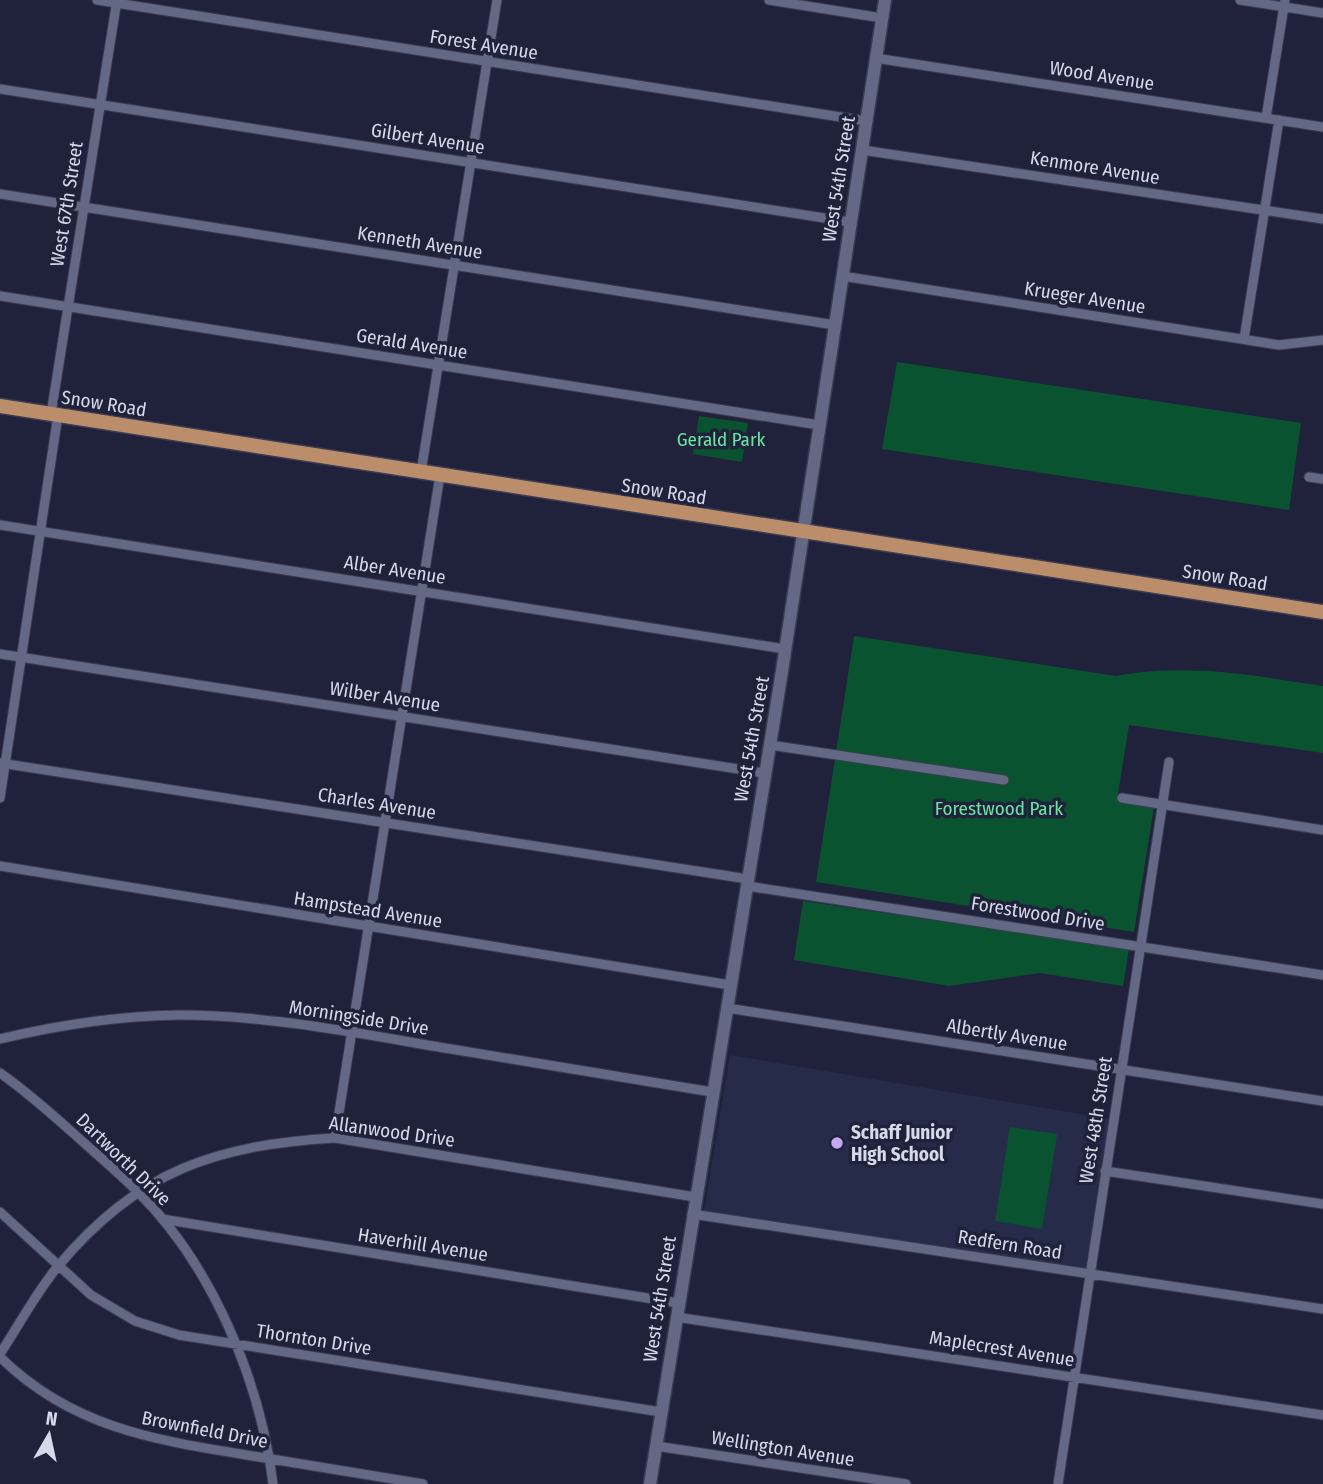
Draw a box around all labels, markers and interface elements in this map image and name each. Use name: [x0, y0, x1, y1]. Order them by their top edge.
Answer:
street label: Forest Avenue: [428, 25, 540, 64]
street label: Wood Avenue: [1048, 56, 1156, 95]
street label: West 54th Street: [817, 114, 860, 244]
street label: Gilbert Avenue: [370, 118, 486, 159]
street label: West 67th Street: [45, 139, 88, 268]
street label: Kenmore Avenue: [1029, 146, 1161, 189]
street label: Kenneth Avenue: [356, 221, 484, 264]
street label: Krueger Avenue: [1023, 277, 1147, 318]
street label: Gerald Avenue: [355, 323, 469, 364]
street label: Snow Road: [60, 385, 148, 422]
park label: Gerald Park: [677, 428, 766, 451]
street label: Snow Road: [620, 473, 708, 510]
street label: Alber Avenue: [342, 550, 447, 589]
street label: Snow Road: [1181, 559, 1269, 596]
street label: West 54th Street: [729, 674, 774, 804]
street label: Wilber Avenue: [328, 676, 442, 717]
street label: Charles Avenue: [316, 783, 438, 824]
park label: Forestwood Park: [935, 797, 1063, 820]
street label: Hampstead Avenue: [292, 886, 444, 933]
street label: Forestwood Drive: [970, 892, 1106, 935]
street label: Morningside Drive: [288, 995, 430, 1040]
street label: Albertly Avenue: [945, 1014, 1069, 1055]
street label: West 48th Street: [1074, 1054, 1117, 1185]
street label: Dartworth Drive: [71, 1108, 176, 1210]
street label: Allanwood Drive: [328, 1111, 456, 1152]
place label: Schaff Junior High School: [851, 1121, 953, 1166]
marker: Schaff Junior High School: [829, 1135, 845, 1151]
street label: Haverhill Avenue: [356, 1223, 490, 1266]
street label: Redfern Road: [956, 1225, 1064, 1264]
street label: West 54th Street: [638, 1234, 681, 1364]
street label: Thornton Drive: [255, 1319, 373, 1360]
street label: Maplecrest Avenue: [928, 1326, 1076, 1371]
north arrow: [14, 1400, 84, 1470]
text: N: [44, 1406, 59, 1431]
street label: Brownfield Drive: [140, 1406, 270, 1453]
street label: Wellington Avenue: [710, 1426, 856, 1471]

